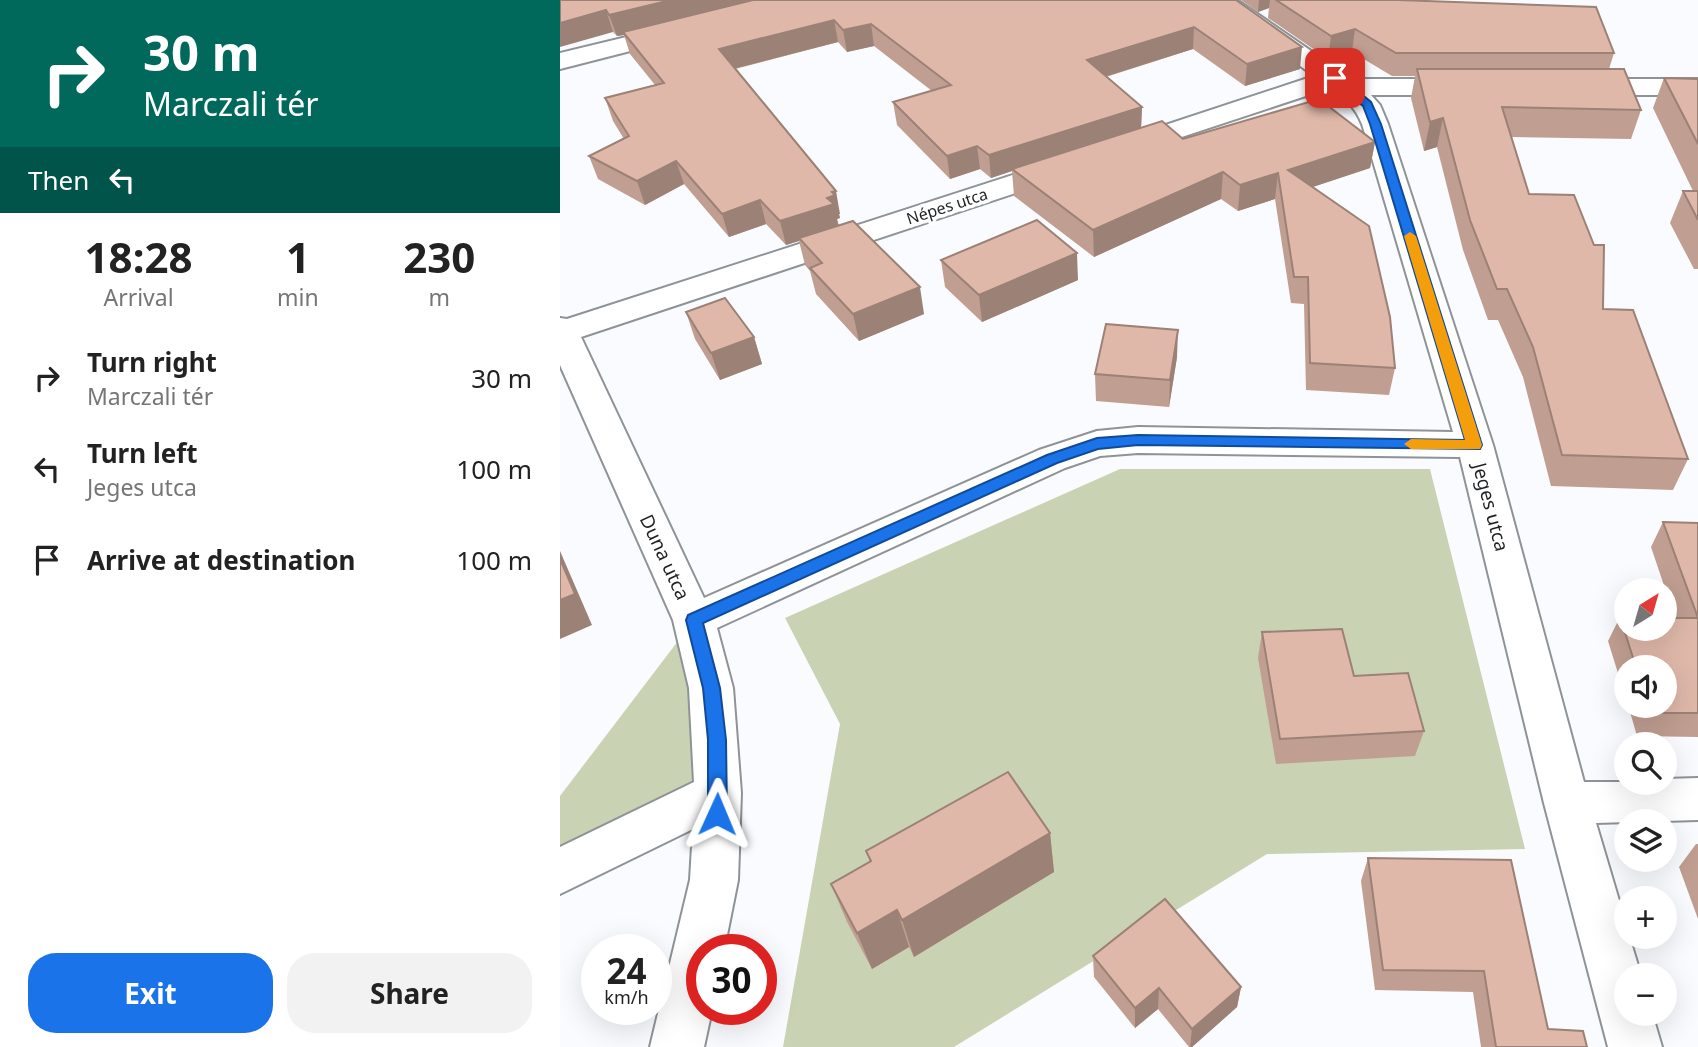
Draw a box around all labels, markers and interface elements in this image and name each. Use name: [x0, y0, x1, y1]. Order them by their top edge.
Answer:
text: 30 m: [143, 19, 260, 85]
icon: right: [28, 28, 119, 119]
pin: [1305, 48, 1365, 108]
icon: arrive: [1316, 59, 1354, 97]
text: Marczali tér: [143, 82, 319, 125]
icon: left: [103, 161, 141, 199]
text: Then: [28, 162, 89, 198]
street label: Népes utca: [904, 183, 990, 229]
text: 18:28: [85, 228, 192, 285]
text: 1: [286, 228, 310, 285]
text: 230: [403, 228, 475, 285]
text: Arrival: [103, 281, 174, 313]
text: min: [277, 281, 319, 313]
text: m: [429, 281, 450, 313]
text: Turn right: [87, 344, 217, 380]
icon: right: [28, 359, 66, 397]
text: 30 m: [471, 360, 532, 396]
text: Marczali tér: [87, 380, 213, 412]
text: Turn left: [87, 435, 198, 471]
icon: left: [28, 450, 66, 488]
text: 100 m: [456, 451, 532, 487]
street label: Jeges utca: [1466, 458, 1515, 554]
text: Jeges utca: [87, 471, 197, 503]
street label: Duna utca: [634, 510, 696, 604]
icon: arrive: [28, 541, 66, 579]
text: Arrive at destination: [87, 542, 356, 578]
text: 100 m: [456, 542, 532, 578]
north arrow: [1614, 578, 1676, 640]
map controls: [1614, 578, 1677, 1026]
button: sound: [1614, 655, 1677, 718]
button: search: [1614, 732, 1677, 795]
position arrow: [680, 777, 754, 851]
button: layers: [1614, 809, 1677, 872]
button: +: [1614, 886, 1677, 949]
speed limit sign: 30: [686, 934, 777, 1025]
text: 24: [606, 947, 647, 994]
button: Exit: [28, 953, 273, 1033]
button: Share: [287, 953, 532, 1033]
button: −: [1614, 963, 1677, 1026]
text: km/h: [604, 985, 649, 1009]

